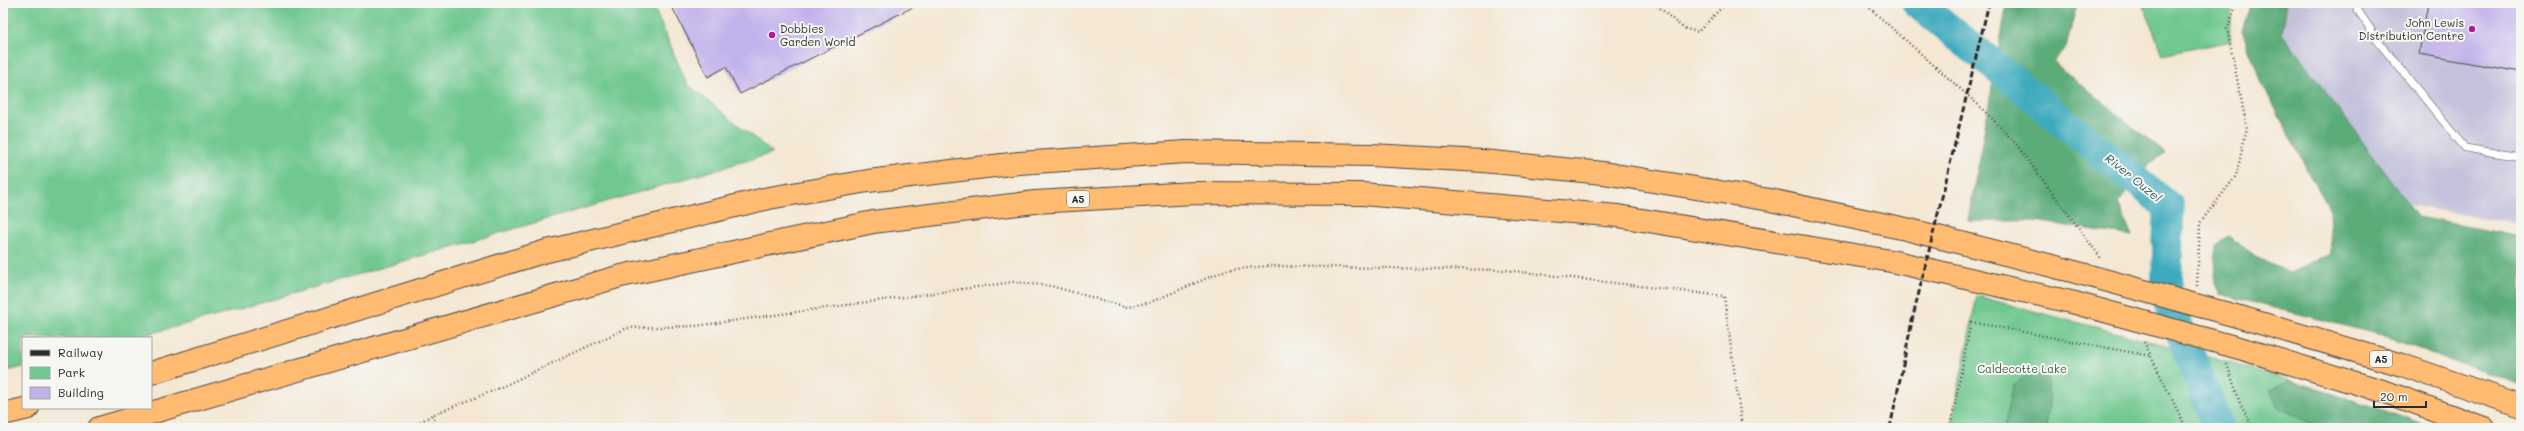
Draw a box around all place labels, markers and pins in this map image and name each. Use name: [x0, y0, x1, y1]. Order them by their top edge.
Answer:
place label: John Lewis Distribution Centre: [2359, 15, 2464, 43]
place label: Dobbies Garden World: [780, 21, 855, 49]
marker: John Lewis Distribution Centre: [2467, 24, 2477, 34]
marker: Dobbies Garden World: [767, 30, 777, 40]

